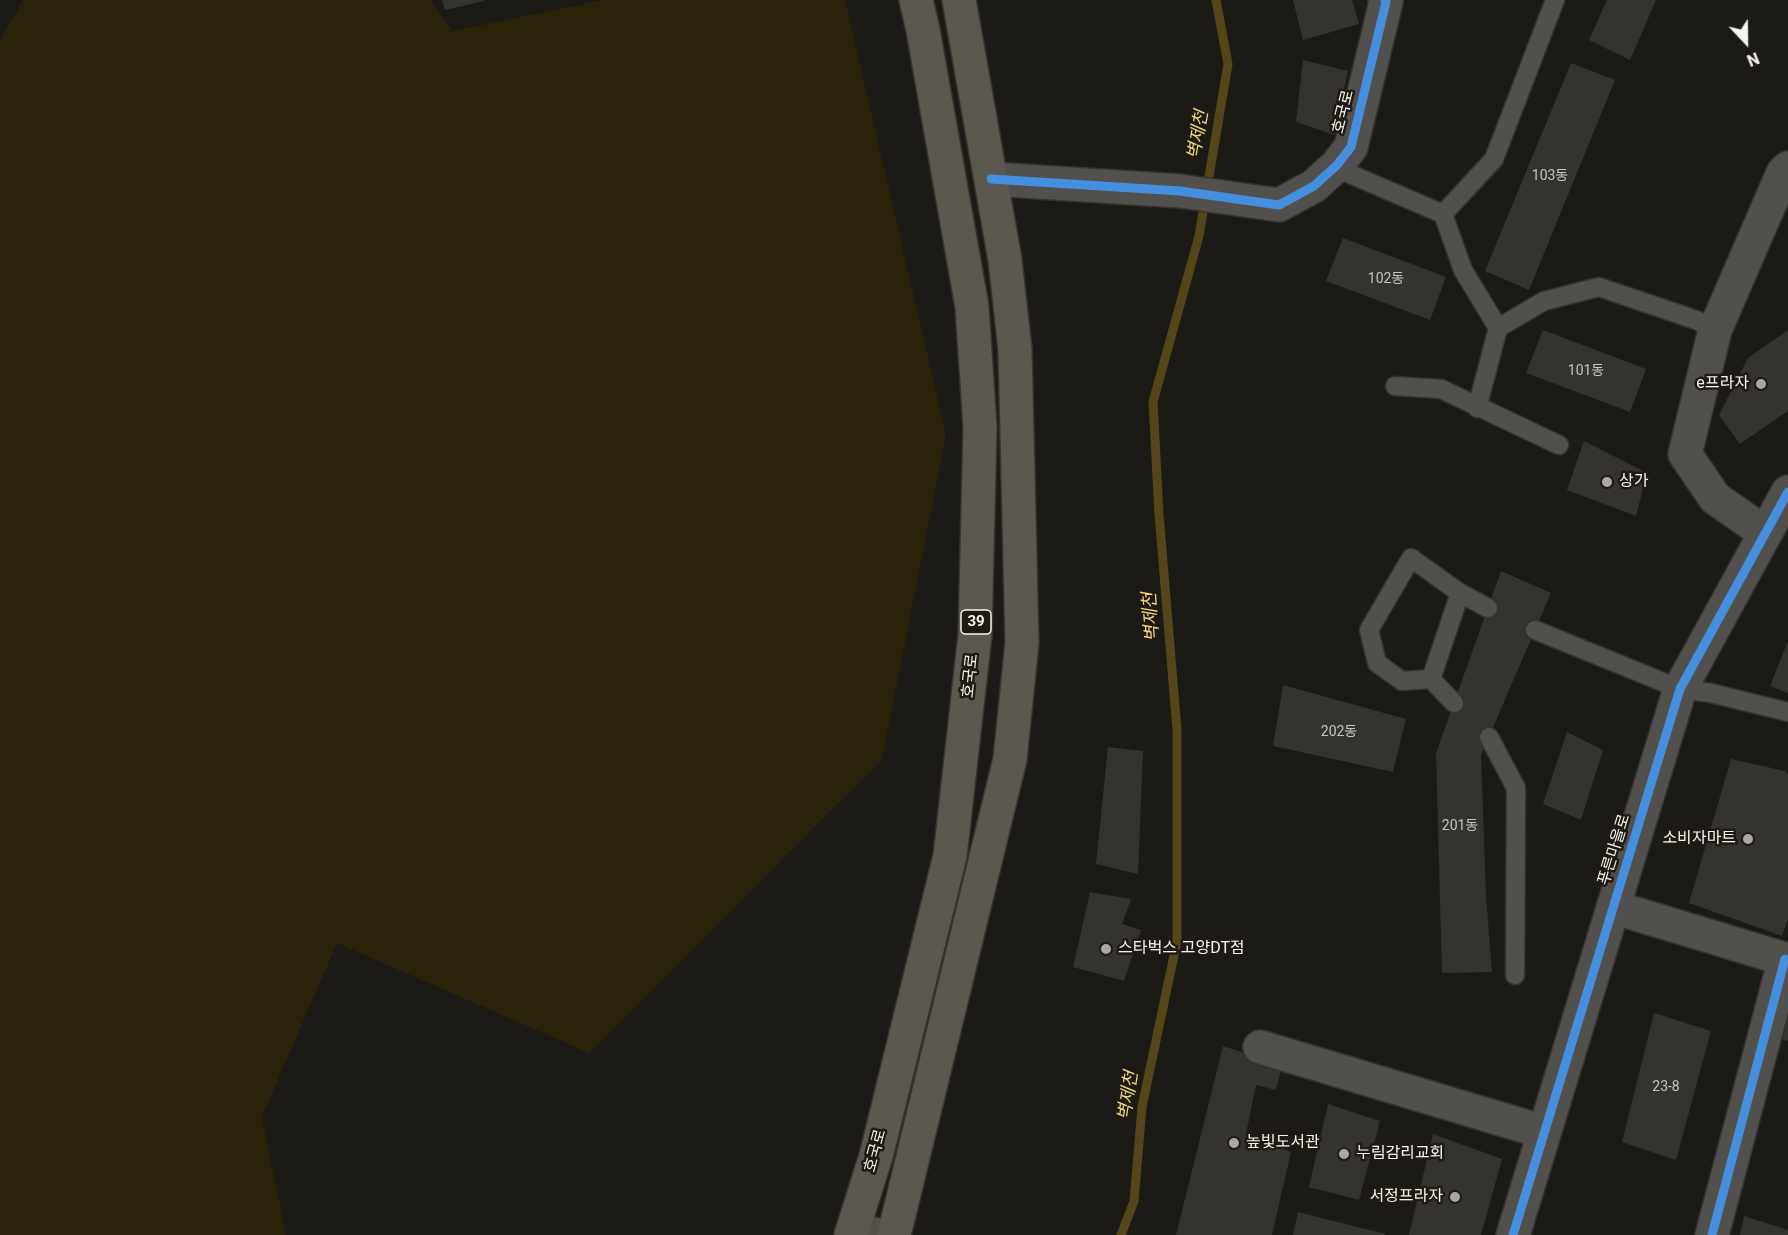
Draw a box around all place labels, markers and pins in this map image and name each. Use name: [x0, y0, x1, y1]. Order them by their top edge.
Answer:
place label: e프라자: [1696, 374, 1749, 394]
marker: e프라자: [1754, 377, 1768, 391]
place label: 상가: [1619, 472, 1648, 492]
marker: 상가: [1600, 475, 1614, 489]
place label: 소비자마트: [1662, 829, 1736, 849]
marker: 소비자마트: [1741, 832, 1755, 846]
place label: 스타벅스 고양DT점: [1118, 939, 1245, 959]
marker: 스타벅스 고양DT점: [1099, 942, 1113, 956]
place label: 높빛도서관: [1246, 1133, 1320, 1153]
marker: 높빛도서관: [1227, 1136, 1241, 1150]
place label: 누림감리교회: [1356, 1144, 1444, 1164]
marker: 누림감리교회: [1337, 1147, 1351, 1161]
place label: 서정프라자: [1369, 1187, 1443, 1207]
marker: 서정프라자: [1448, 1190, 1462, 1204]

